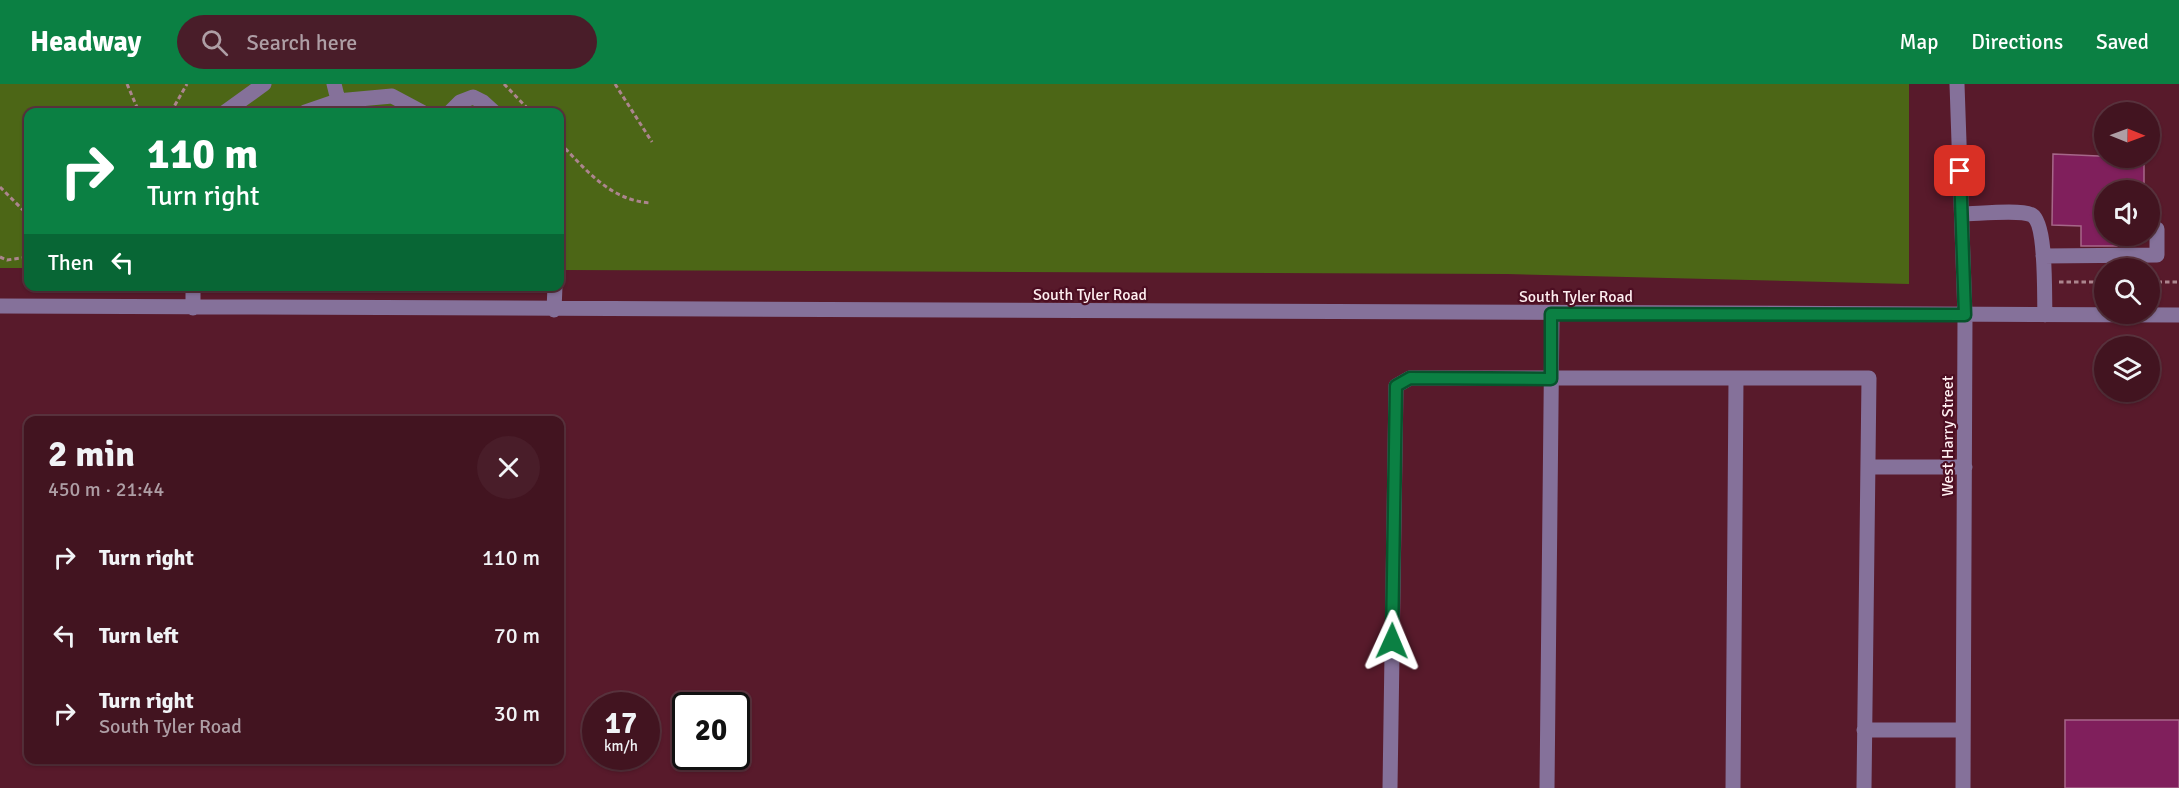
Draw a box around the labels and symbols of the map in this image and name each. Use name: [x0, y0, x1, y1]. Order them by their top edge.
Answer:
north arrow: [2094, 102, 2160, 168]
pin: [1934, 145, 1985, 196]
street label: South Tyler Road: [1033, 285, 1147, 305]
street label: South Tyler Road: [1519, 287, 1633, 307]
street label: West Harry Street: [1938, 375, 1958, 496]
position arrow: [1360, 609, 1424, 673]
speed limit sign: 20: [672, 692, 750, 770]

